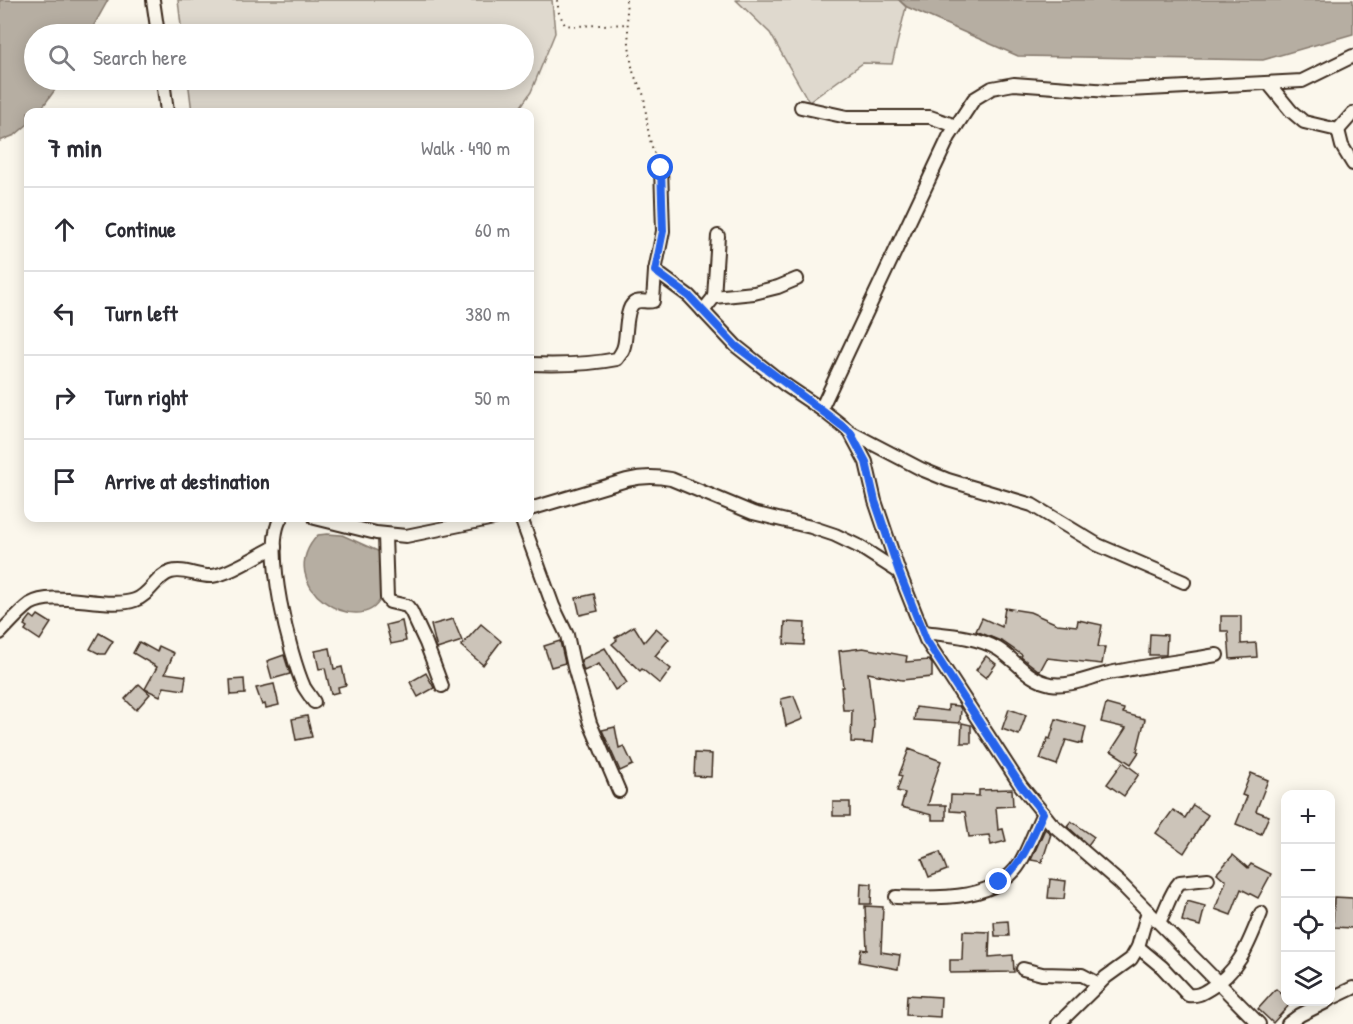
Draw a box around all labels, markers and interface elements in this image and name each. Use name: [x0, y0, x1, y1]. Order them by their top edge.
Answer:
search box: [24, 24, 534, 90]
icon: search: [45, 41, 78, 74]
text: Search here: [93, 42, 187, 72]
text: 7 min: [48, 130, 102, 165]
text: Walk · 490 m: [421, 134, 510, 161]
route start: [647, 154, 673, 180]
icon: ahead: [48, 213, 81, 246]
text: Continue: [105, 214, 176, 244]
text: 60 m: [475, 216, 510, 243]
icon: left: [48, 297, 81, 330]
text: Turn left: [105, 298, 178, 328]
text: 380 m: [465, 300, 510, 327]
icon: right: [48, 381, 81, 414]
text: Turn right: [105, 382, 188, 412]
text: 50 m: [474, 384, 510, 411]
icon: arrive: [48, 465, 81, 498]
text: Arrive at destination: [105, 466, 270, 496]
map controls: [1281, 790, 1335, 1006]
button: +: [1281, 790, 1335, 844]
button: −: [1281, 844, 1335, 898]
route end: [985, 868, 1011, 894]
button: locate: [1281, 898, 1335, 952]
button: layers: [1281, 952, 1335, 1006]

